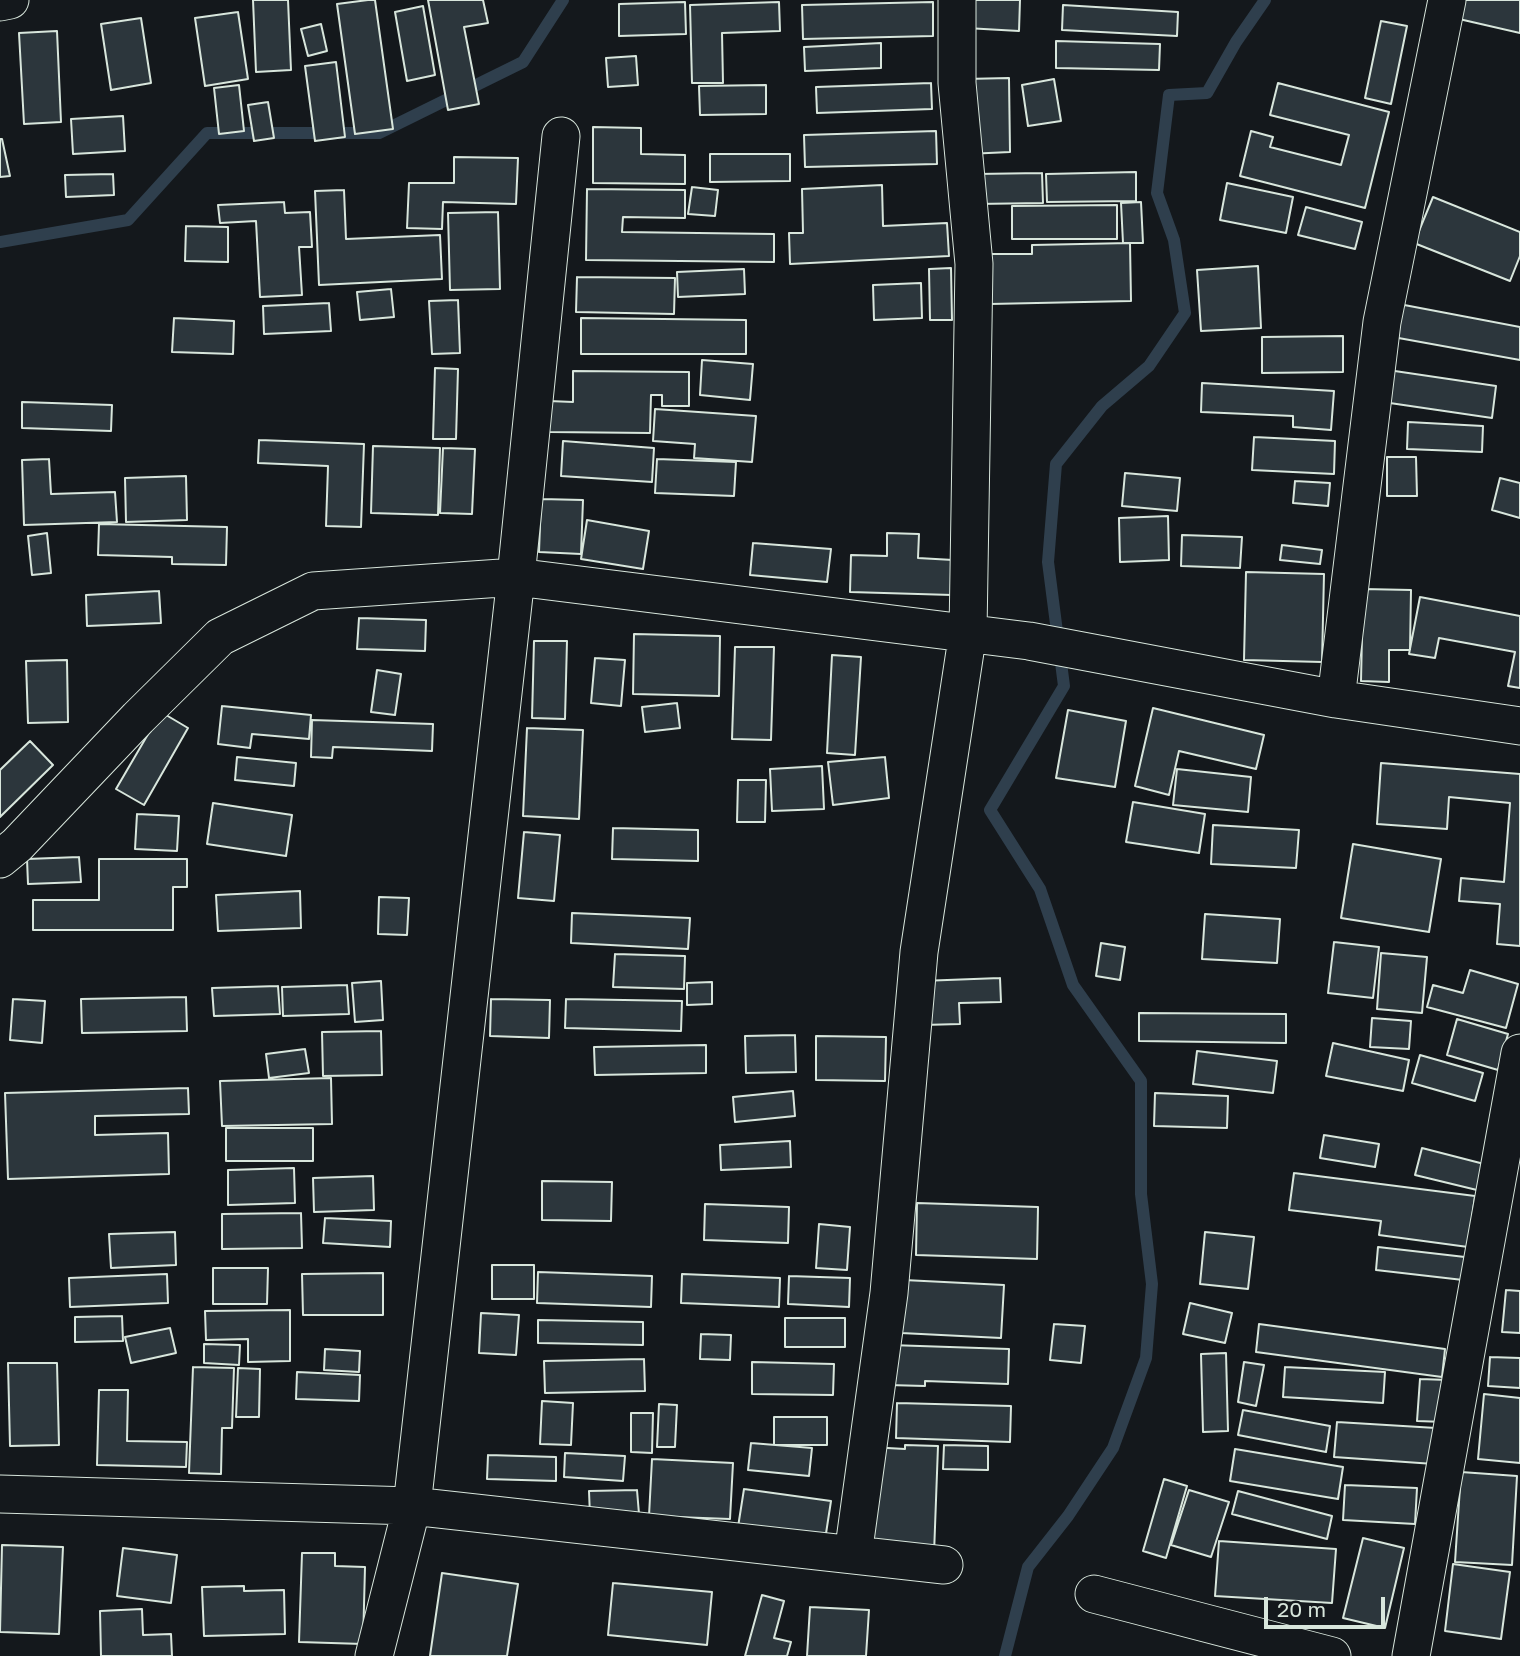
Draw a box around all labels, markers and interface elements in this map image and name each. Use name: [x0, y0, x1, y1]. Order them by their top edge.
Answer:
scale bar: [1268, 1582, 1389, 1626]
text: 20 m: [1277, 1596, 1326, 1622]

